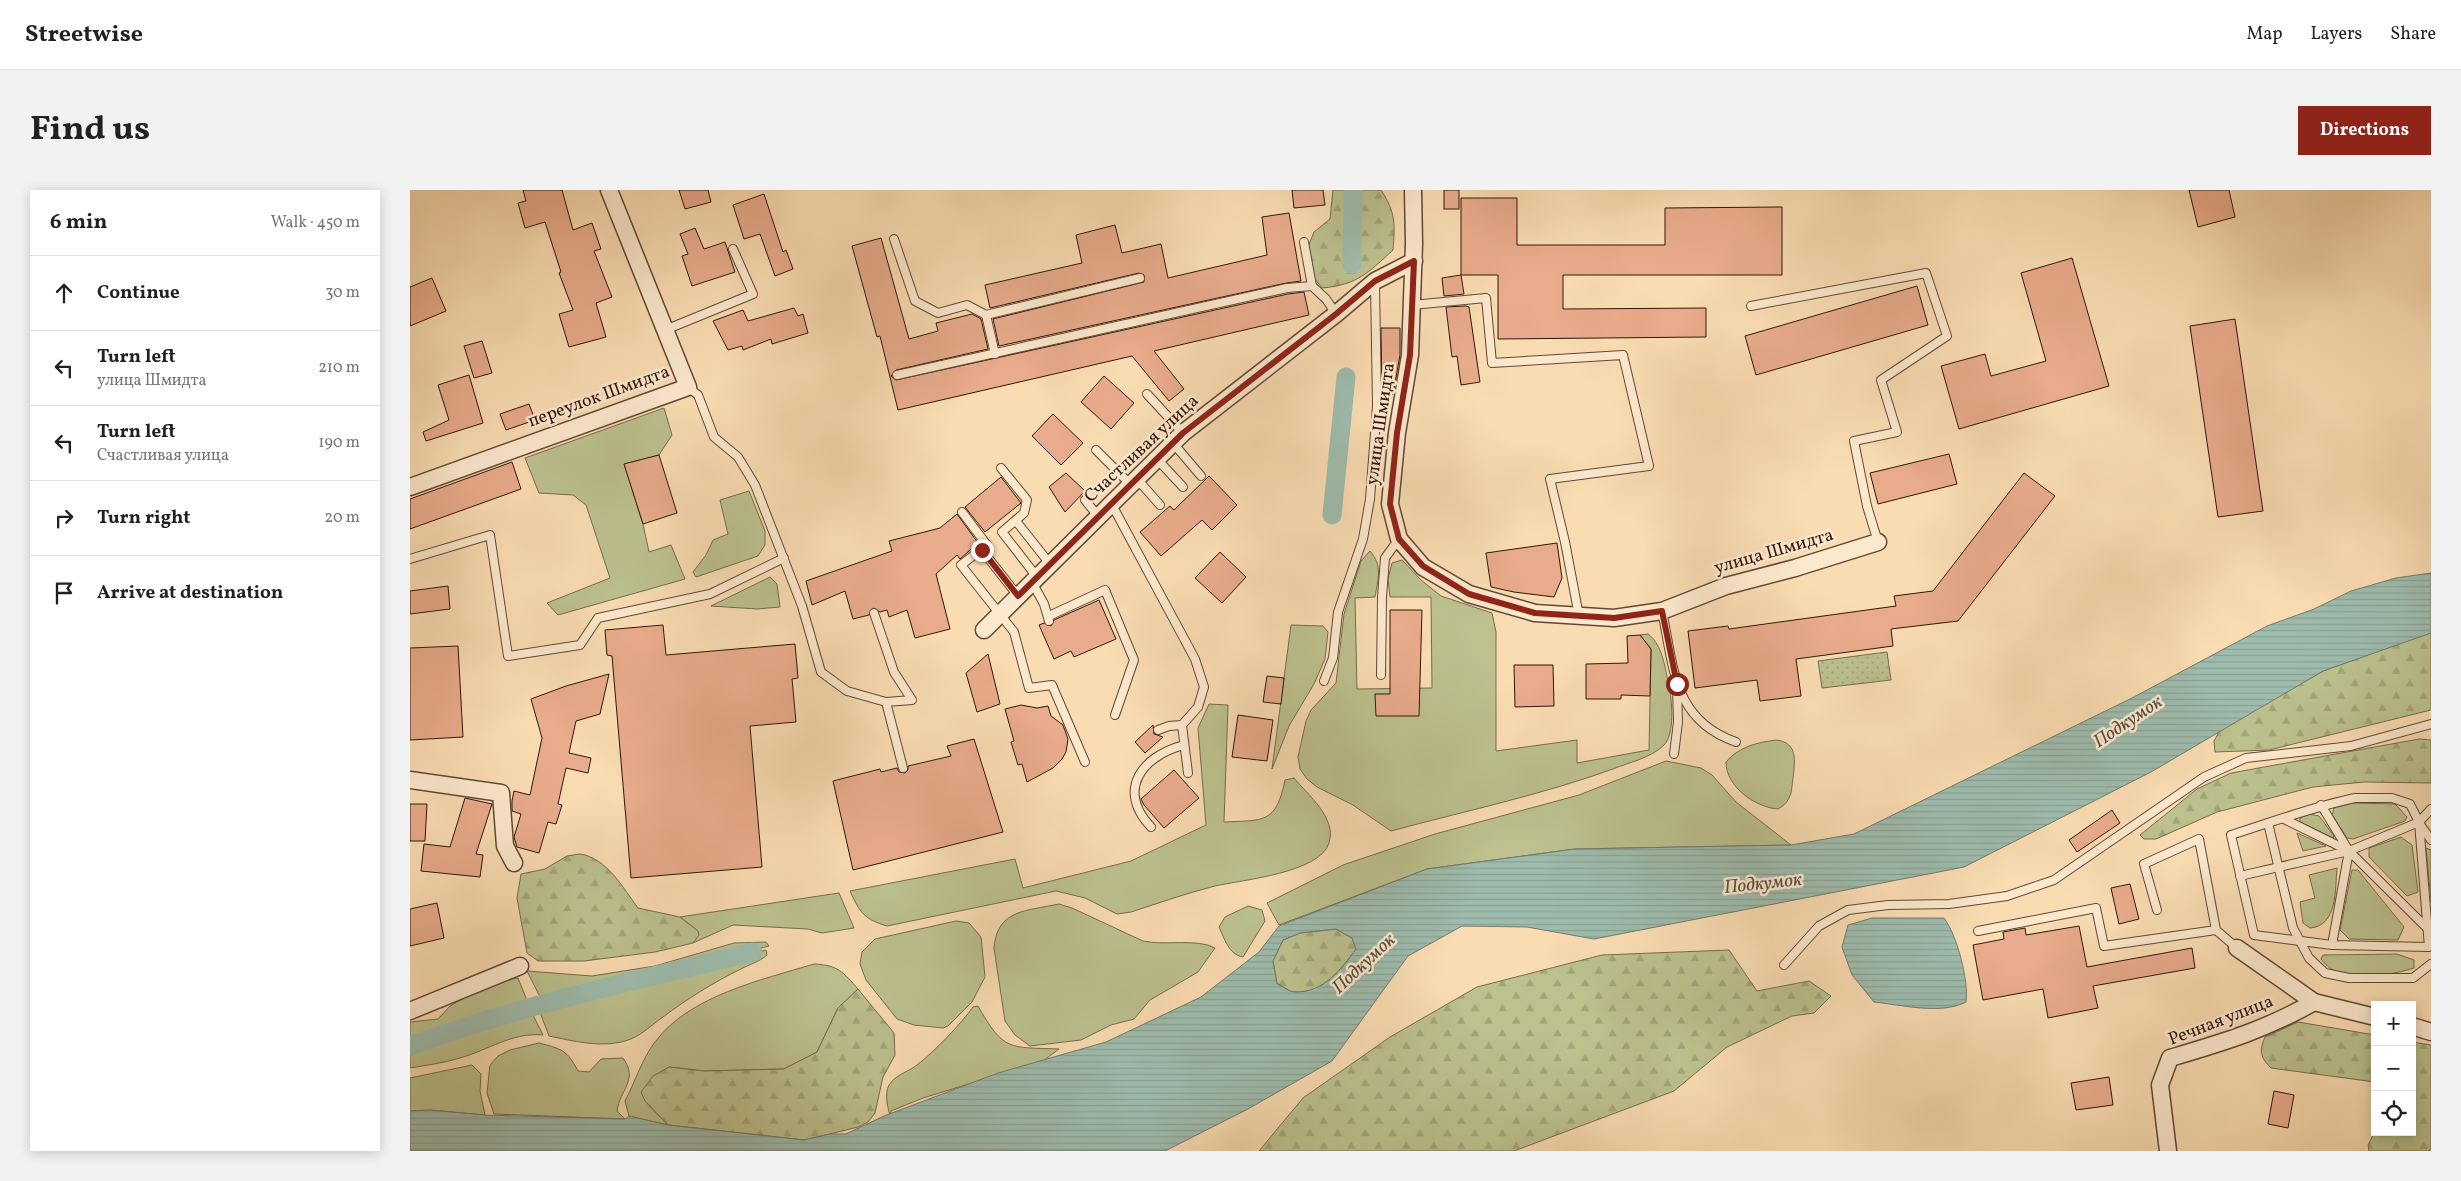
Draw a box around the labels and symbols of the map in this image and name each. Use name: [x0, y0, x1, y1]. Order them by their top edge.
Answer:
street label: переулок Шмидта: [525, 360, 673, 434]
street label: улица Шмидта: [1360, 361, 1402, 487]
street label: Счастливая улица: [1079, 389, 1205, 509]
street label: улица Шмидта: [1711, 523, 1837, 581]
route end: [971, 539, 994, 562]
route start: [1666, 673, 1689, 696]
water label: Подкумок: [2088, 689, 2168, 755]
water label: Подкумок: [1723, 867, 1804, 901]
water label: Подкумок: [1327, 927, 1402, 1000]
street label: Речная улица: [2165, 989, 2277, 1053]

